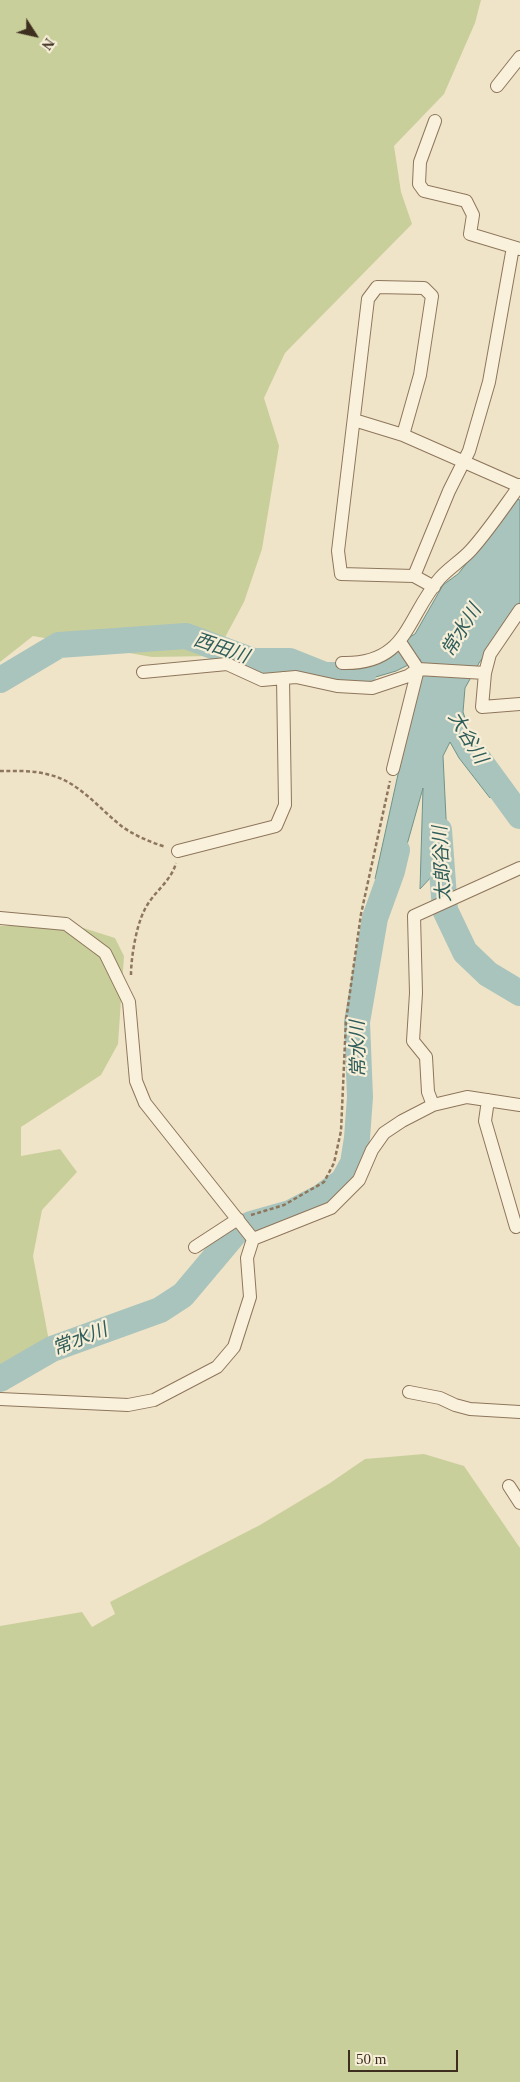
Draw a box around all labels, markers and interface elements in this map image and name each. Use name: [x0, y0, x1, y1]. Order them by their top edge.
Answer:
north arrow: [10, 10, 60, 60]
text: N: [39, 35, 57, 52]
water label: 常水川: [437, 601, 487, 661]
water label: 西田川: [190, 629, 252, 669]
water label: 大谷川: [443, 708, 491, 768]
water label: 太郎谷川: [430, 825, 456, 903]
water label: 常水川: [347, 1020, 371, 1078]
water label: 常水川: [49, 1319, 111, 1361]
scale bar: [350, 2040, 460, 2072]
text: 50 m: [356, 2051, 386, 2067]

